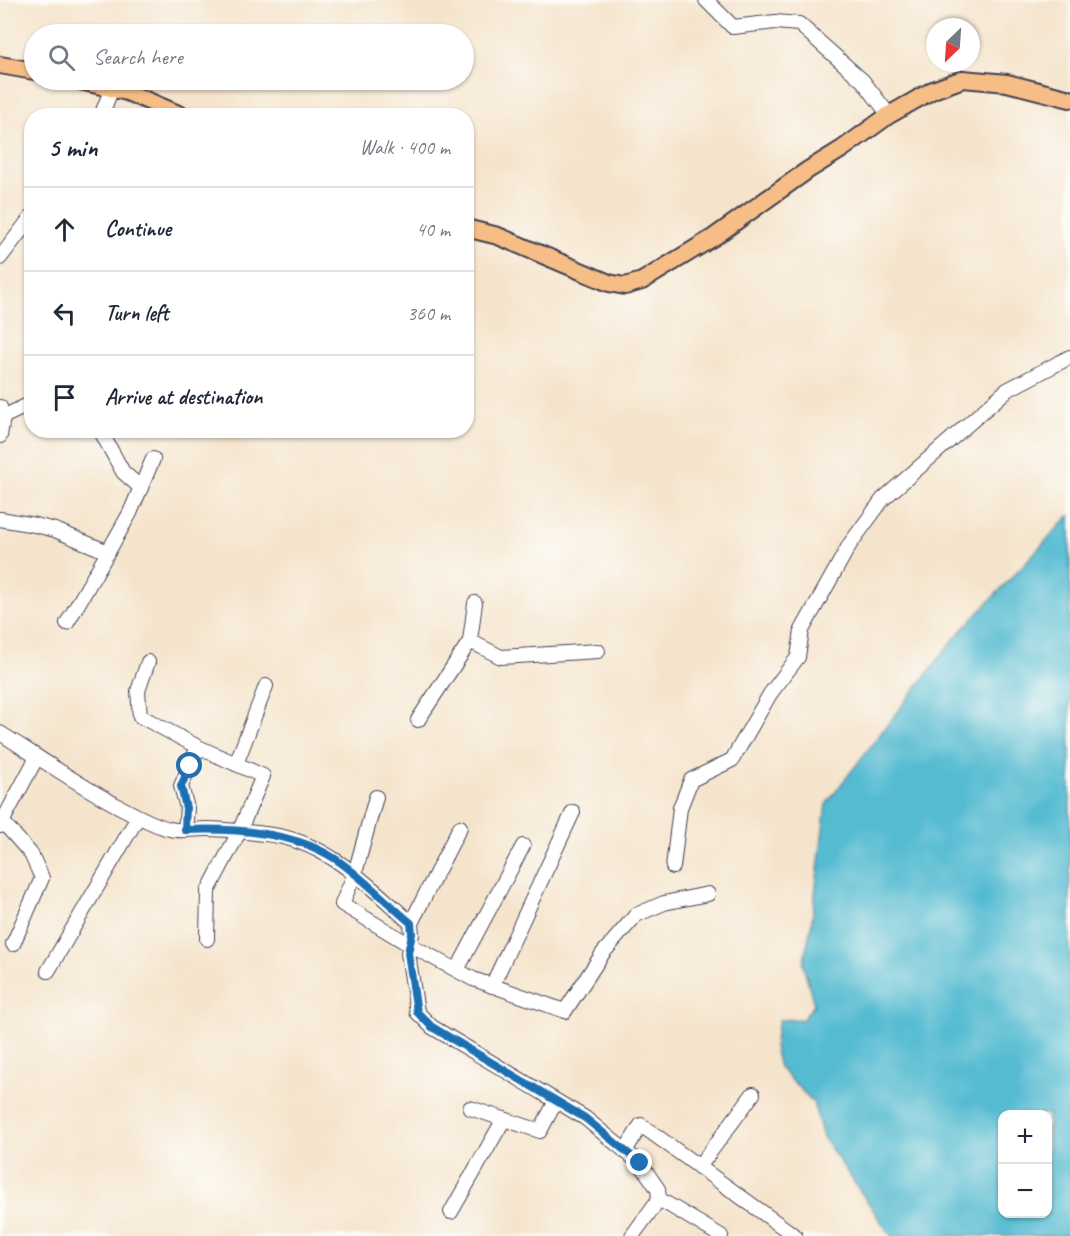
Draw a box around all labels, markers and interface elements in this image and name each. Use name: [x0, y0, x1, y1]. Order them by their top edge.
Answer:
north arrow: [926, 18, 980, 72]
search box: [24, 24, 474, 90]
icon: search: [45, 41, 78, 74]
text: Search here: [93, 43, 183, 71]
text: 5 min: [48, 131, 97, 164]
text: Walk · 400 m: [360, 135, 450, 160]
icon: ahead: [48, 213, 81, 246]
text: Continue: [105, 215, 171, 243]
text: 40 m: [416, 217, 450, 242]
icon: left: [48, 297, 81, 330]
text: Turn left: [105, 299, 169, 327]
text: 360 m: [407, 301, 450, 326]
icon: arrive: [48, 381, 81, 414]
text: Arrive at destination: [105, 383, 262, 411]
route start: [176, 752, 202, 778]
map controls: [998, 1110, 1052, 1218]
button: +: [998, 1110, 1052, 1164]
route end: [626, 1149, 652, 1175]
button: −: [998, 1164, 1052, 1218]

